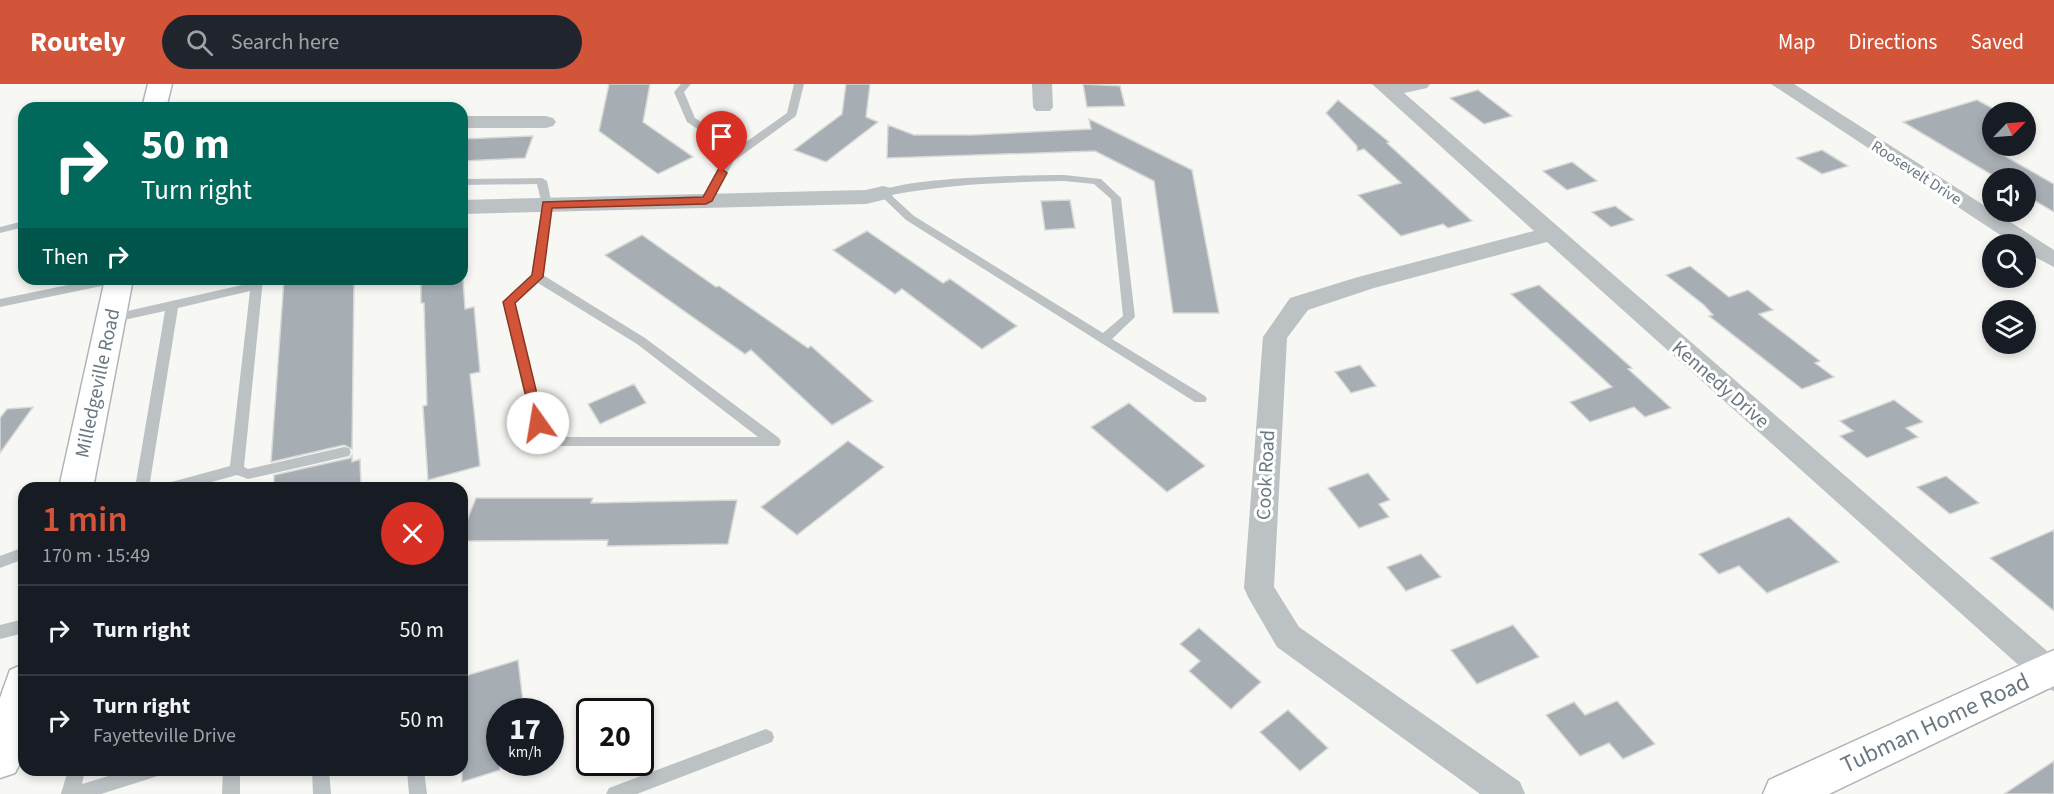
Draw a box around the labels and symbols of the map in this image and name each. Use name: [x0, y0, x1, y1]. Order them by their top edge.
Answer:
north arrow: [1982, 102, 2036, 156]
pin: [696, 111, 747, 173]
street label: Roosevelt Drive: [1867, 135, 1966, 210]
street label: Milledgeville Road: [69, 306, 127, 460]
street label: Kennedy Drive: [1666, 335, 1775, 435]
position arrow: [506, 391, 570, 455]
street label: Cook Road: [1250, 429, 1282, 521]
street label: Tubman Home Road: [1835, 664, 2035, 783]
speed limit sign: 20: [576, 698, 654, 776]

